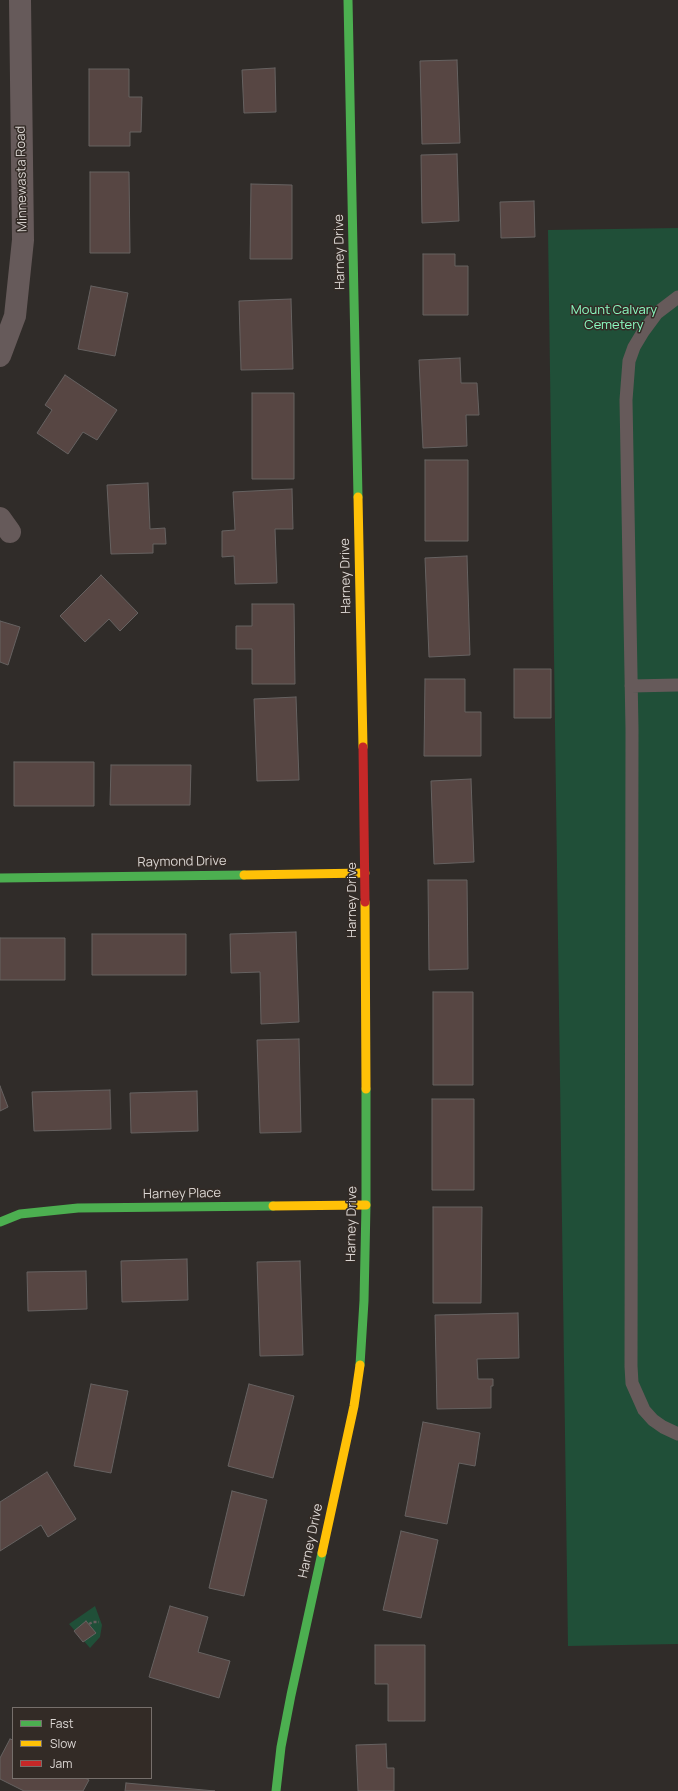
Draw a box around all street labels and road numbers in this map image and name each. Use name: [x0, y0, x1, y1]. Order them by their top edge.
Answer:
street label: Minnewasta Road: [13, 126, 31, 232]
street label: Harney Drive: [332, 214, 348, 290]
street label: Harney Drive: [338, 538, 354, 614]
street label: Raymond Drive: [137, 853, 227, 871]
street label: Harney Drive: [344, 862, 360, 938]
street label: Harney Place: [143, 1186, 221, 1202]
street label: Harney Drive: [344, 1186, 360, 1262]
street label: Harney Drive: [295, 1502, 327, 1580]

